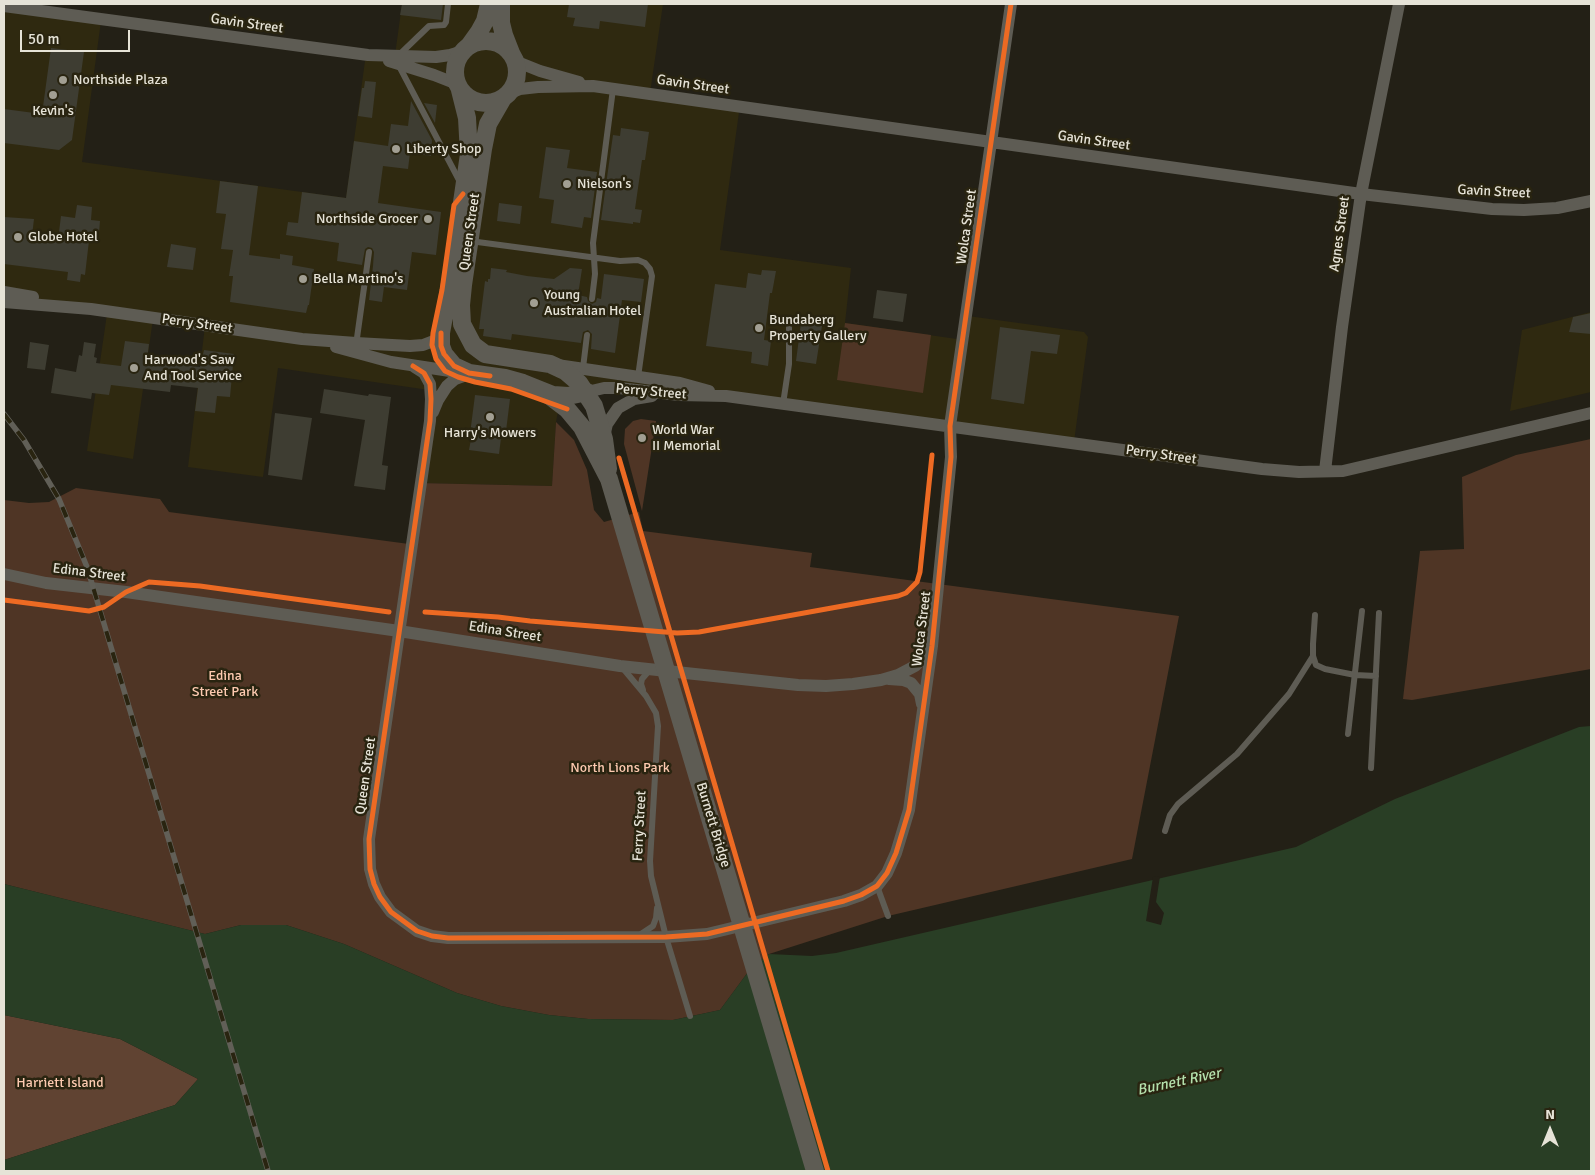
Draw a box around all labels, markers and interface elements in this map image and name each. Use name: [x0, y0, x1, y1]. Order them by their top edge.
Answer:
street label: Gavin Street: [210, 11, 284, 37]
scale bar: [22, 20, 132, 52]
text: 50 m: [28, 30, 59, 48]
place label: Northside Plaza: [73, 72, 168, 88]
street label: Gavin Street: [656, 72, 730, 98]
marker: Northside Plaza: [57, 74, 69, 86]
marker: Kevin's: [47, 89, 59, 101]
place label: Kevin's: [32, 103, 74, 119]
street label: Gavin Street: [1057, 128, 1131, 154]
place label: Liberty Shop: [406, 141, 481, 157]
marker: Liberty Shop: [390, 143, 402, 155]
place label: Nielson's: [577, 176, 631, 192]
marker: Nielson's: [561, 178, 573, 190]
street label: Gavin Street: [1457, 182, 1531, 202]
street label: Wolca Street: [953, 188, 981, 266]
street label: Queen Street: [456, 192, 484, 272]
street label: Agnes Street: [1326, 195, 1354, 273]
place label: Northside Grocer: [316, 211, 418, 227]
marker: Northside Grocer: [422, 213, 434, 225]
place label: Globe Hotel: [28, 229, 98, 245]
marker: Globe Hotel: [12, 231, 24, 243]
place label: Bella Martino's: [313, 271, 403, 287]
marker: Bella Martino's: [297, 273, 309, 285]
place label: Young Australian Hotel: [544, 287, 641, 320]
marker: Young Australian Hotel: [528, 297, 540, 309]
street label: Perry Street: [161, 311, 233, 337]
place label: Bundaberg Property Gallery: [769, 312, 866, 344]
marker: Bundaberg Property Gallery: [753, 322, 765, 334]
place label: Harwood's Saw And Tool Service: [144, 352, 242, 384]
marker: Harwood's Saw And Tool Service: [128, 362, 140, 374]
street label: Perry Street: [615, 381, 687, 403]
marker: Harry's Mowers: [484, 411, 496, 423]
place label: World War II Memorial: [652, 422, 720, 454]
place label: Harry's Mowers: [444, 425, 536, 441]
marker: World War II Memorial: [636, 432, 648, 444]
street label: Perry Street: [1125, 442, 1197, 468]
street label: Edina Street: [52, 560, 126, 586]
street label: Wolca Street: [909, 590, 935, 668]
street label: Edina Street: [468, 618, 542, 646]
park label: Edina Street Park: [192, 668, 258, 700]
street label: Queen Street: [352, 736, 380, 816]
park label: North Lions Park: [570, 760, 670, 776]
street label: Burnett Bridge: [692, 780, 734, 870]
street label: Ferry Street: [630, 790, 650, 862]
water label: Burnett River: [1136, 1064, 1222, 1100]
park label: Harriett Island: [16, 1075, 104, 1091]
north arrow: [1525, 1105, 1575, 1155]
text: N: [1545, 1106, 1555, 1123]

